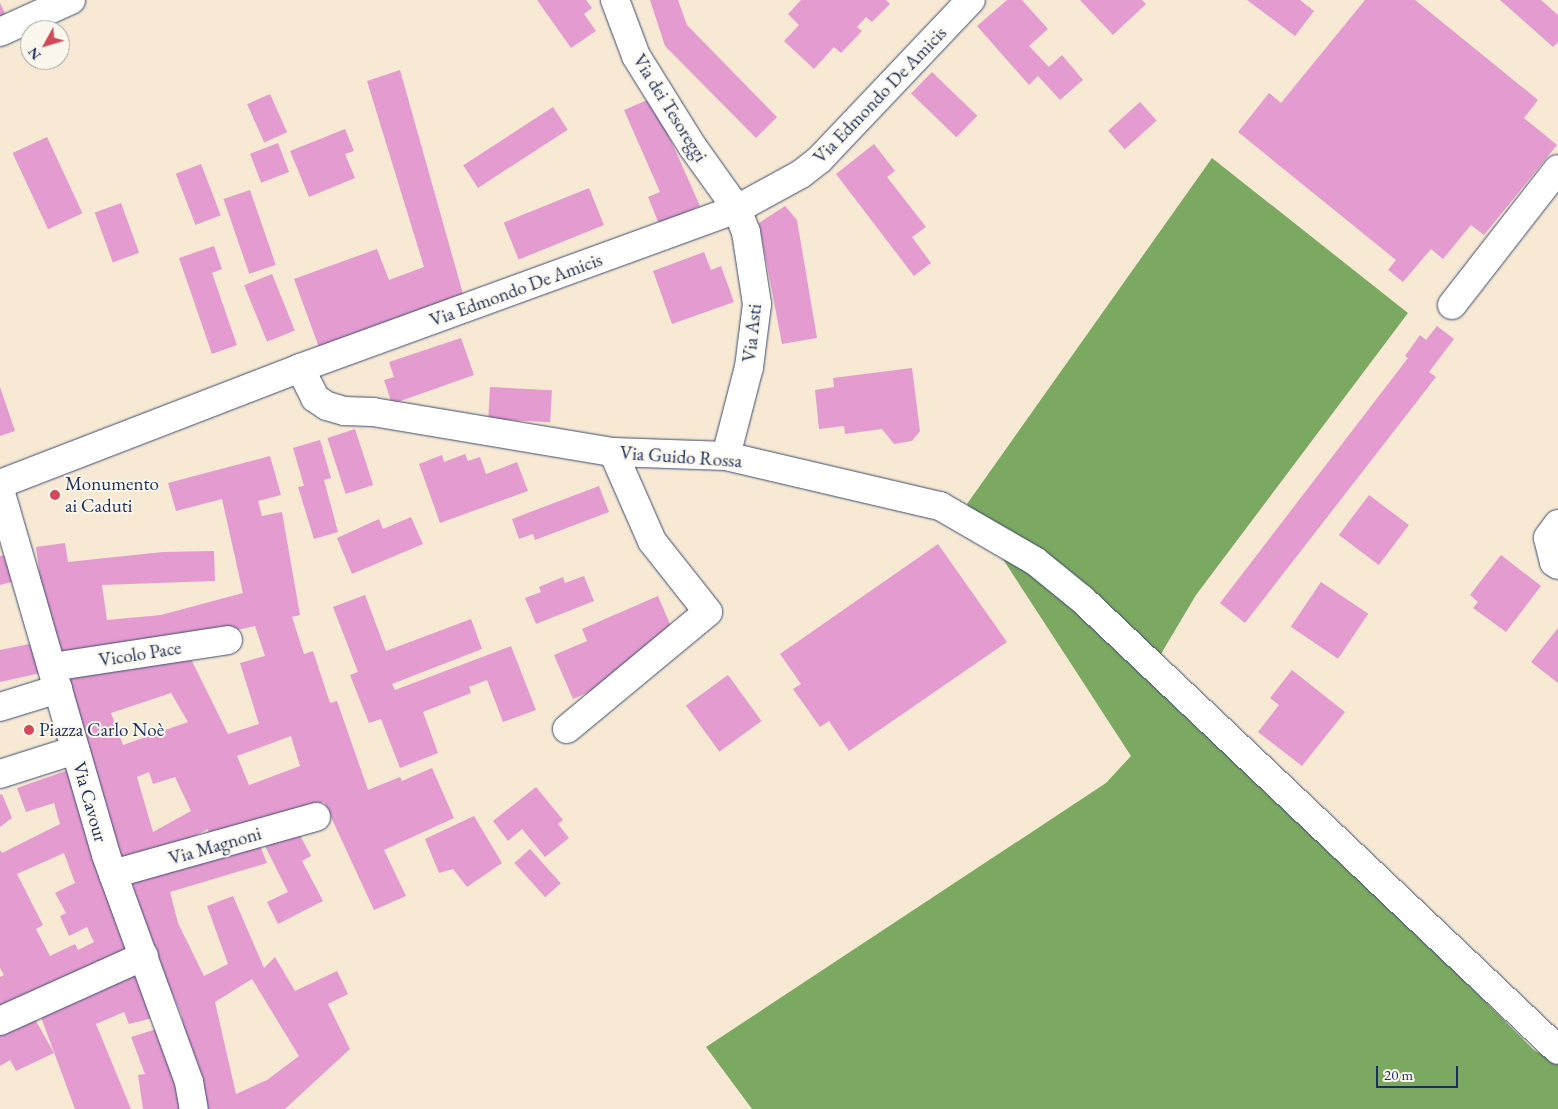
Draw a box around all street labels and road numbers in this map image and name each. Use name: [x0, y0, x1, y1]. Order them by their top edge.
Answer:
street label: Via Edmondo De Amicis: [809, 22, 951, 168]
street label: Via dei Tesoreggi: [628, 50, 712, 166]
street label: Via Edmondo De Amicis: [427, 248, 605, 332]
street label: Via Asti: [738, 303, 766, 363]
street label: Via Guido Rossa: [619, 441, 743, 473]
street label: Vicolo Pace: [97, 636, 183, 672]
street label: Via Cavour: [68, 759, 112, 845]
street label: Via Magnoni: [166, 822, 264, 870]

